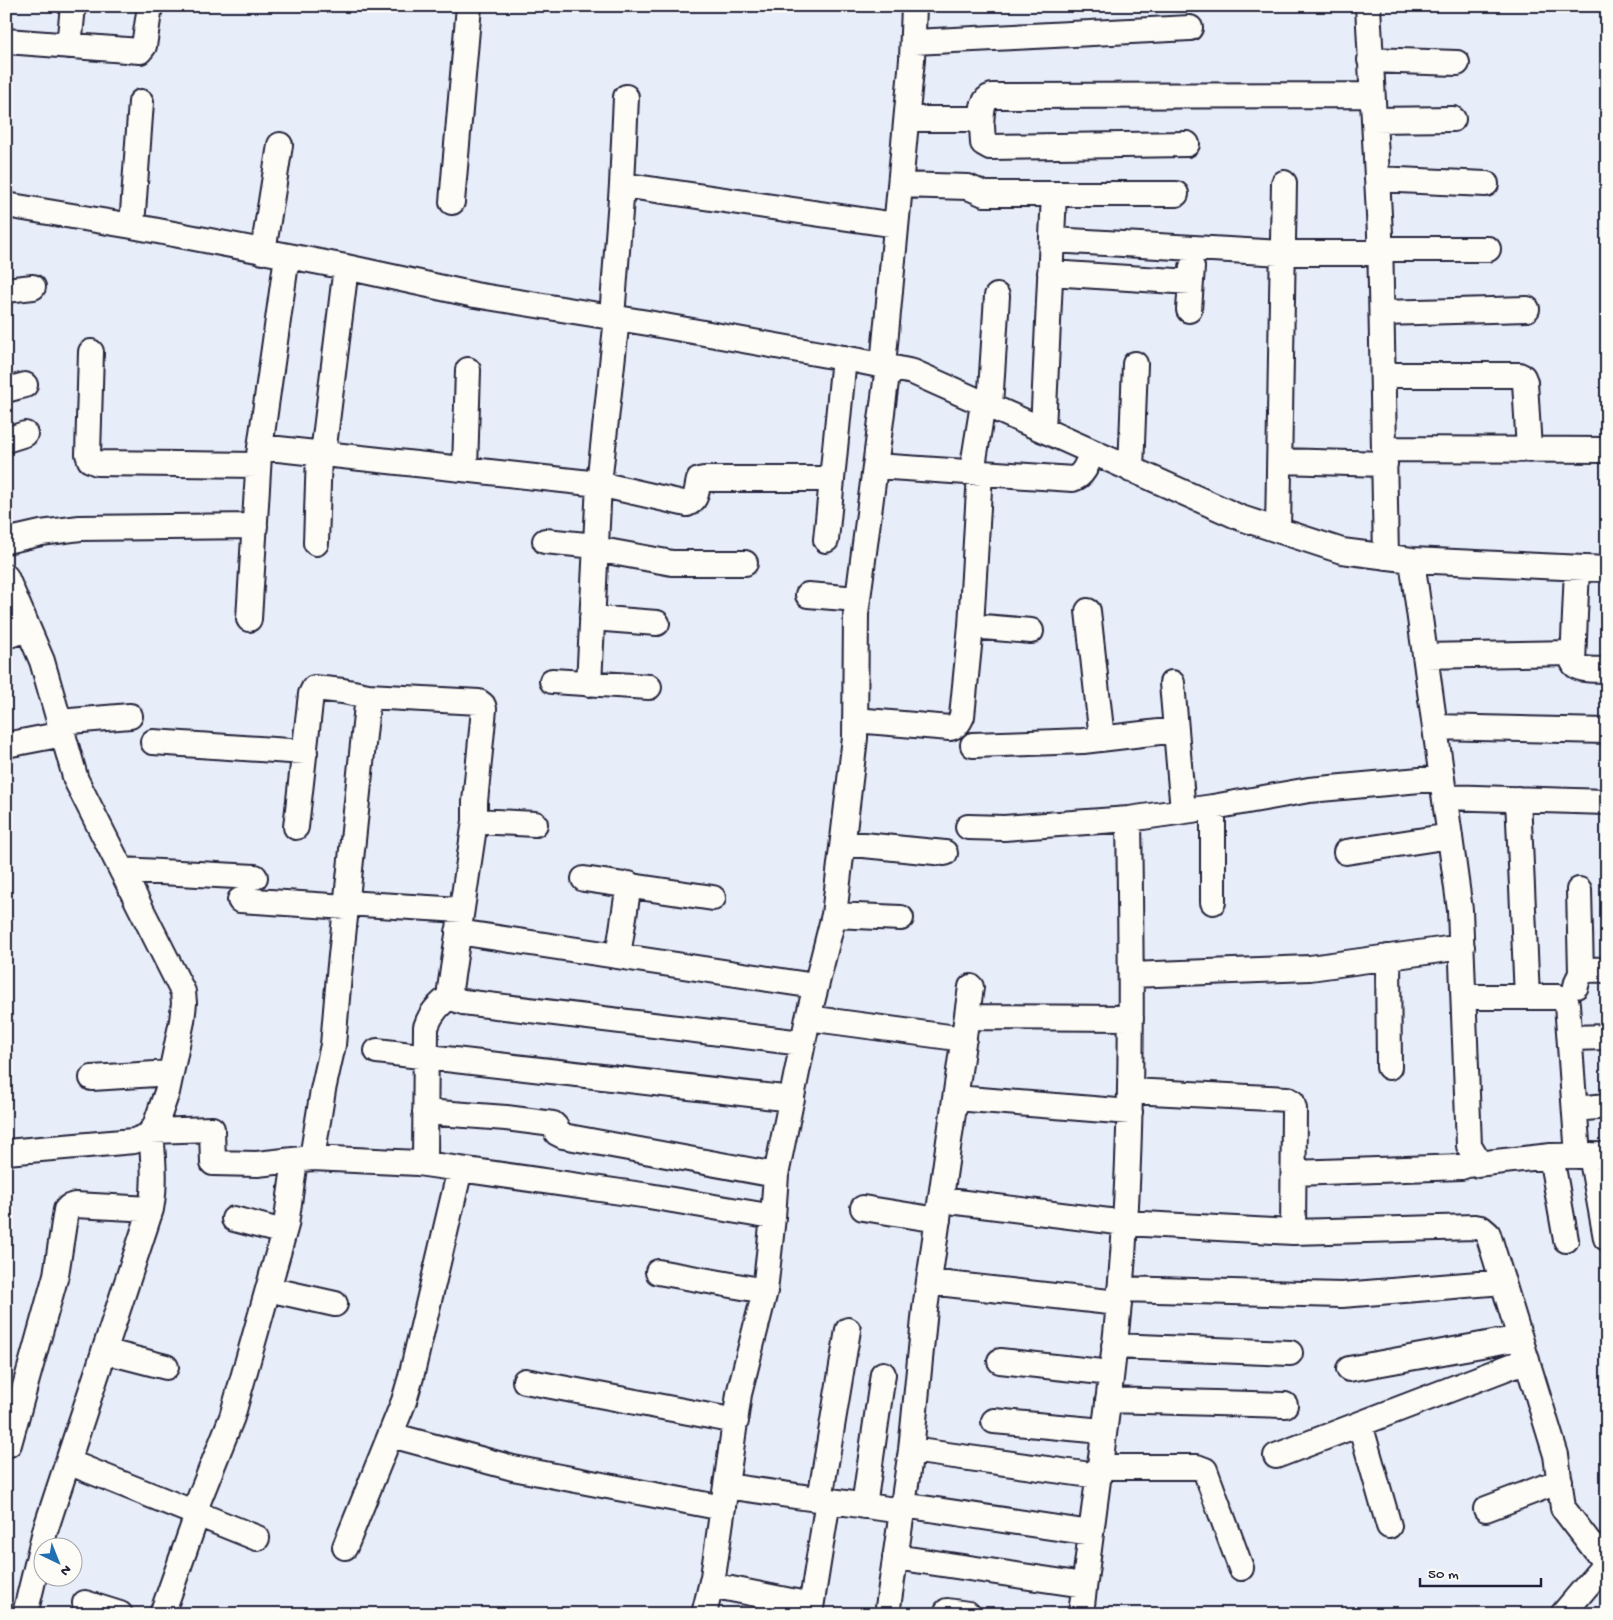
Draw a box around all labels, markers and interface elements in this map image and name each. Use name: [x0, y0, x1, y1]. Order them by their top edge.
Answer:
north arrow: [32, 1538, 82, 1588]
scale bar: [1420, 1555, 1542, 1587]
text: N: [56, 1560, 74, 1579]
text: 50 m: [1428, 1566, 1459, 1584]

